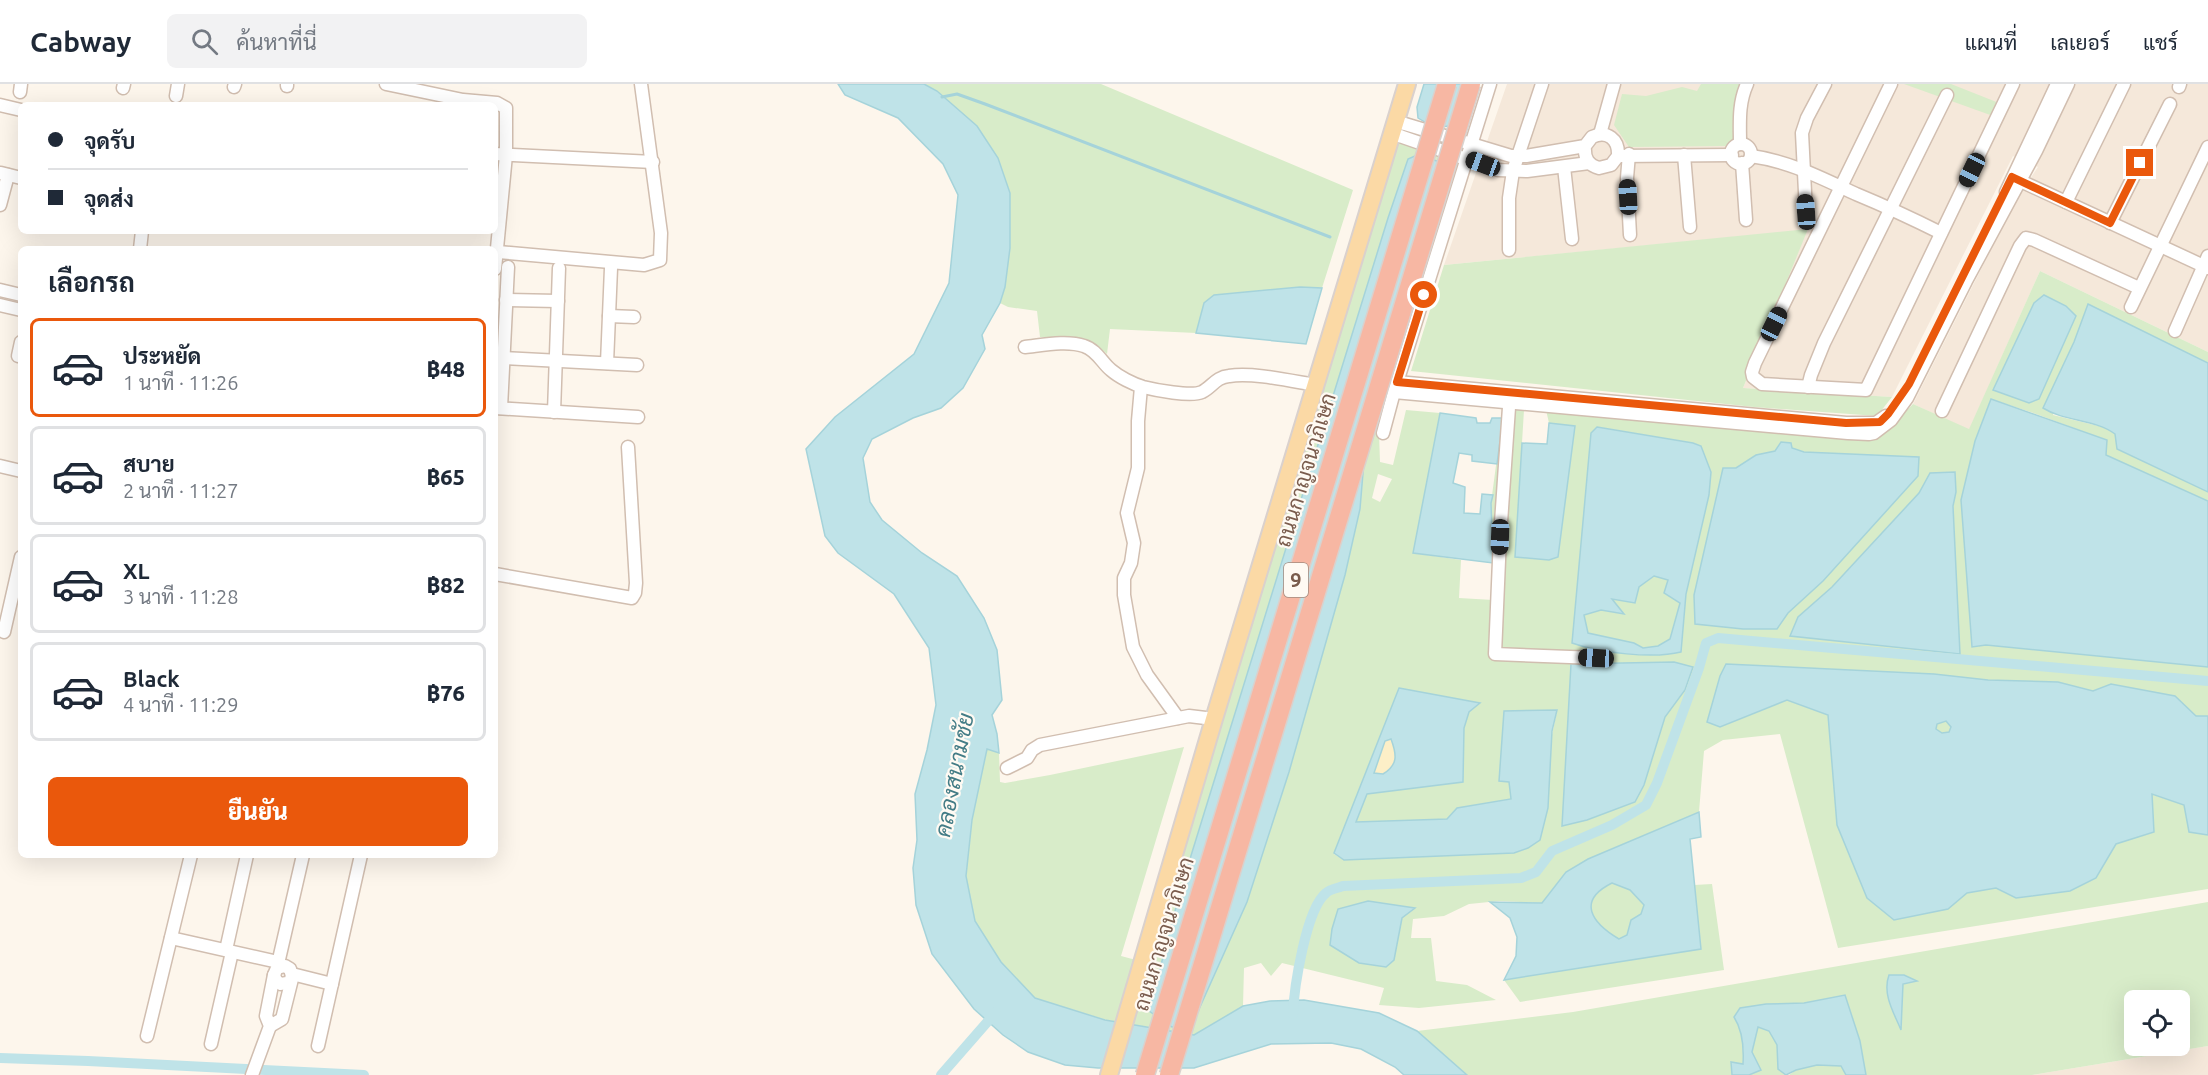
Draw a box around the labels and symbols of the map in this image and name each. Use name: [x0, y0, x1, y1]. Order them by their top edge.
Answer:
car: [1463, 149, 1503, 179]
route end: [2126, 149, 2153, 176]
car: [1956, 150, 1988, 190]
car: [1618, 179, 1638, 215]
car: [1796, 193, 1816, 231]
route start: [1410, 281, 1437, 308]
car: [1758, 304, 1790, 344]
street label: ถนนกาญจนาภิเษก: [1270, 390, 1341, 550]
car: [1490, 519, 1510, 555]
road number: 9: [1284, 563, 1308, 597]
car: [1578, 648, 1614, 668]
water label: คลองสนามชัย: [929, 710, 978, 839]
street label: ถนนกาญจนาภิเษก: [1128, 854, 1199, 1014]

